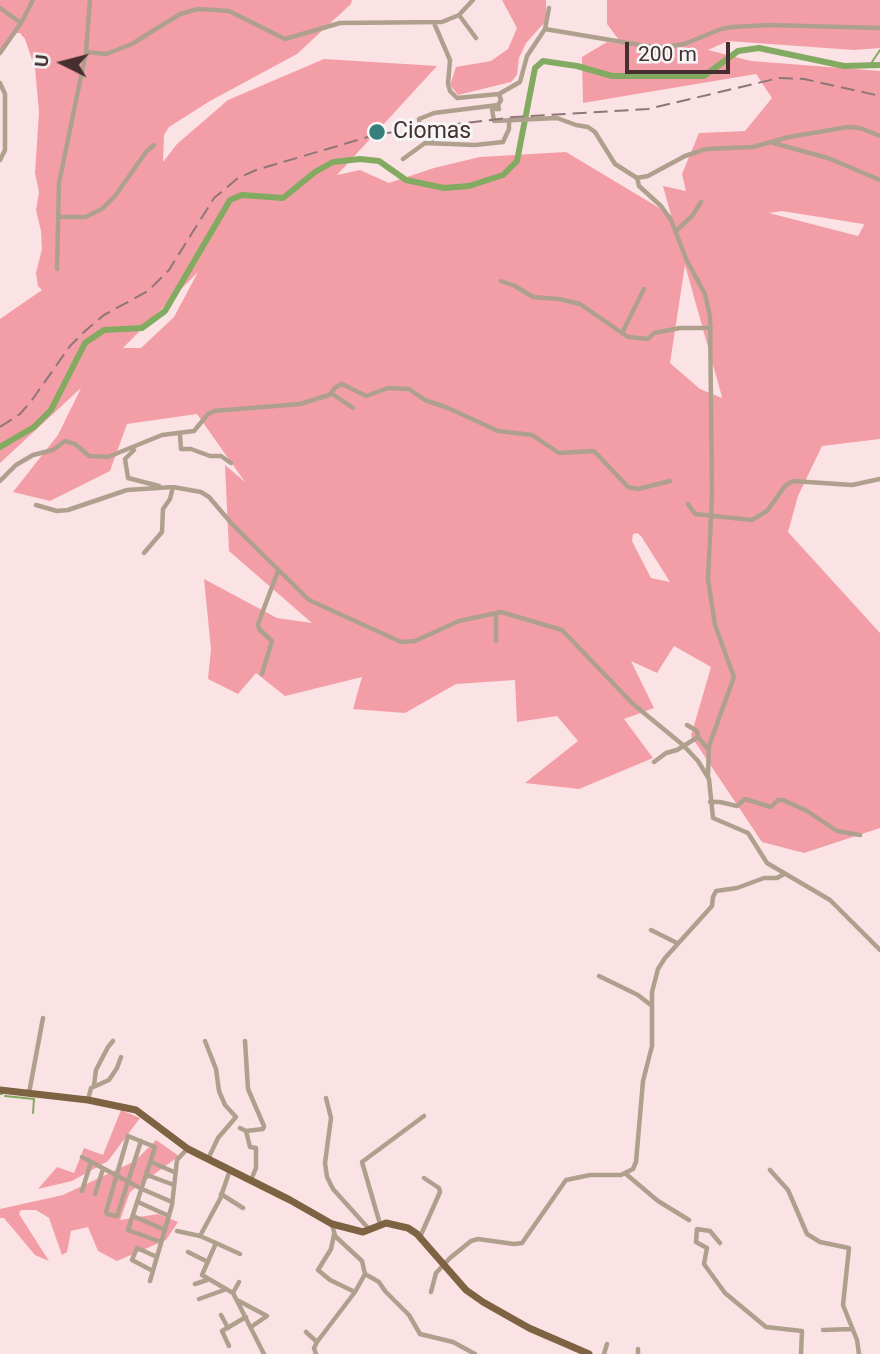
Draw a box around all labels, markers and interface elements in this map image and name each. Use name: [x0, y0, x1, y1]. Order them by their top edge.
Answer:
north arrow: [28, 28, 98, 98]
scale bar: [628, 28, 733, 72]
text: 200 m: [638, 42, 697, 66]
text: U: [30, 53, 54, 68]
place label: Ciomas: [393, 118, 471, 146]
marker: Ciomas: [367, 122, 387, 142]

